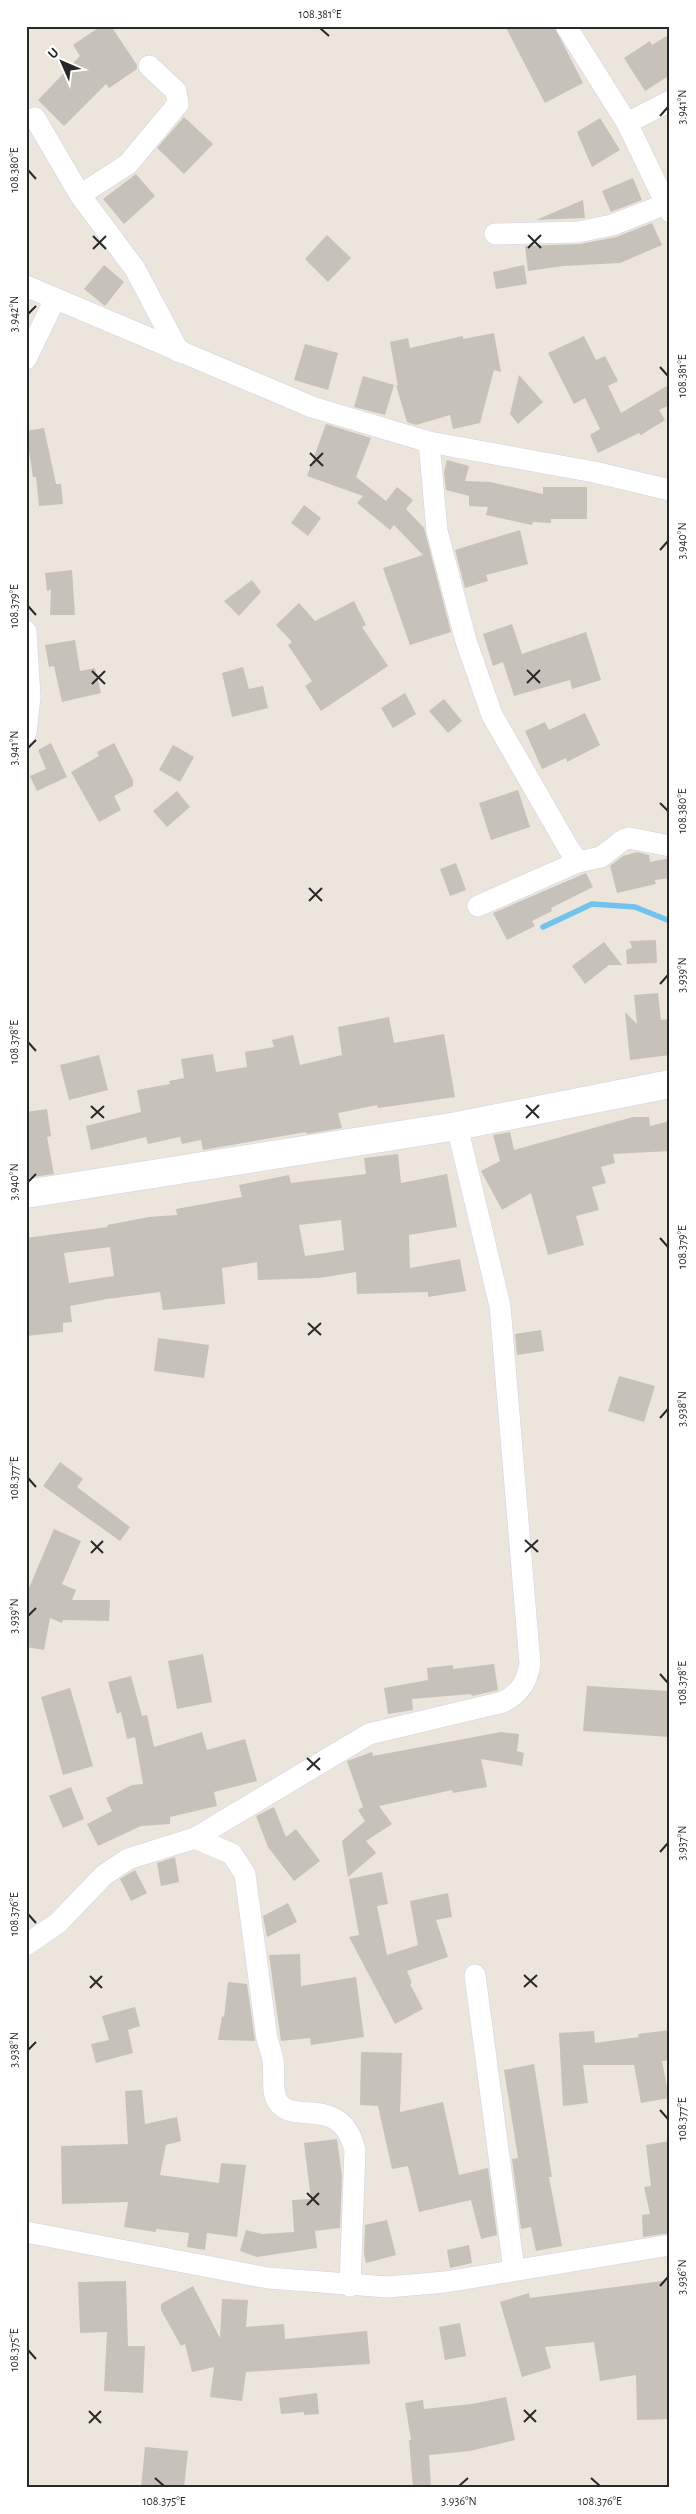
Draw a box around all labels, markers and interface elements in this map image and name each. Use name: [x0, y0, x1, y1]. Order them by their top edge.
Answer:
text: 108.381°E: [299, 8, 342, 20]
north arrow: [38, 38, 88, 88]
text: U: [45, 45, 62, 62]
text: 3.941°N: [676, 90, 688, 124]
text: 108.380°E: [8, 147, 20, 193]
text: 3.942°N: [8, 296, 20, 332]
text: 108.381°E: [676, 354, 688, 397]
text: 3.940°N: [676, 522, 688, 560]
text: 108.379°E: [8, 584, 20, 628]
text: 3.941°N: [8, 731, 20, 765]
text: 108.380°E: [676, 788, 688, 834]
text: 3.939°N: [676, 957, 688, 993]
text: 108.378°E: [8, 1020, 20, 1064]
text: 3.940°N: [8, 1163, 20, 1201]
text: 108.379°E: [676, 1225, 688, 1269]
text: 3.938°N: [676, 1391, 688, 1427]
text: 108.377°E: [8, 1456, 20, 1500]
text: 3.939°N: [8, 1598, 20, 1634]
text: 108.378°E: [676, 1661, 688, 1705]
text: 3.937°N: [676, 1826, 688, 1861]
text: 108.376°E: [8, 1892, 20, 1936]
text: 3.938°N: [8, 2032, 20, 2068]
text: 108.377°E: [676, 2097, 688, 2141]
text: 3.936°N: [676, 2259, 688, 2295]
text: 108.375°E: [8, 2328, 20, 2372]
text: 108.375°E: [142, 2495, 186, 2507]
text: 3.936°N: [441, 2495, 477, 2507]
text: 108.376°E: [578, 2495, 622, 2507]

